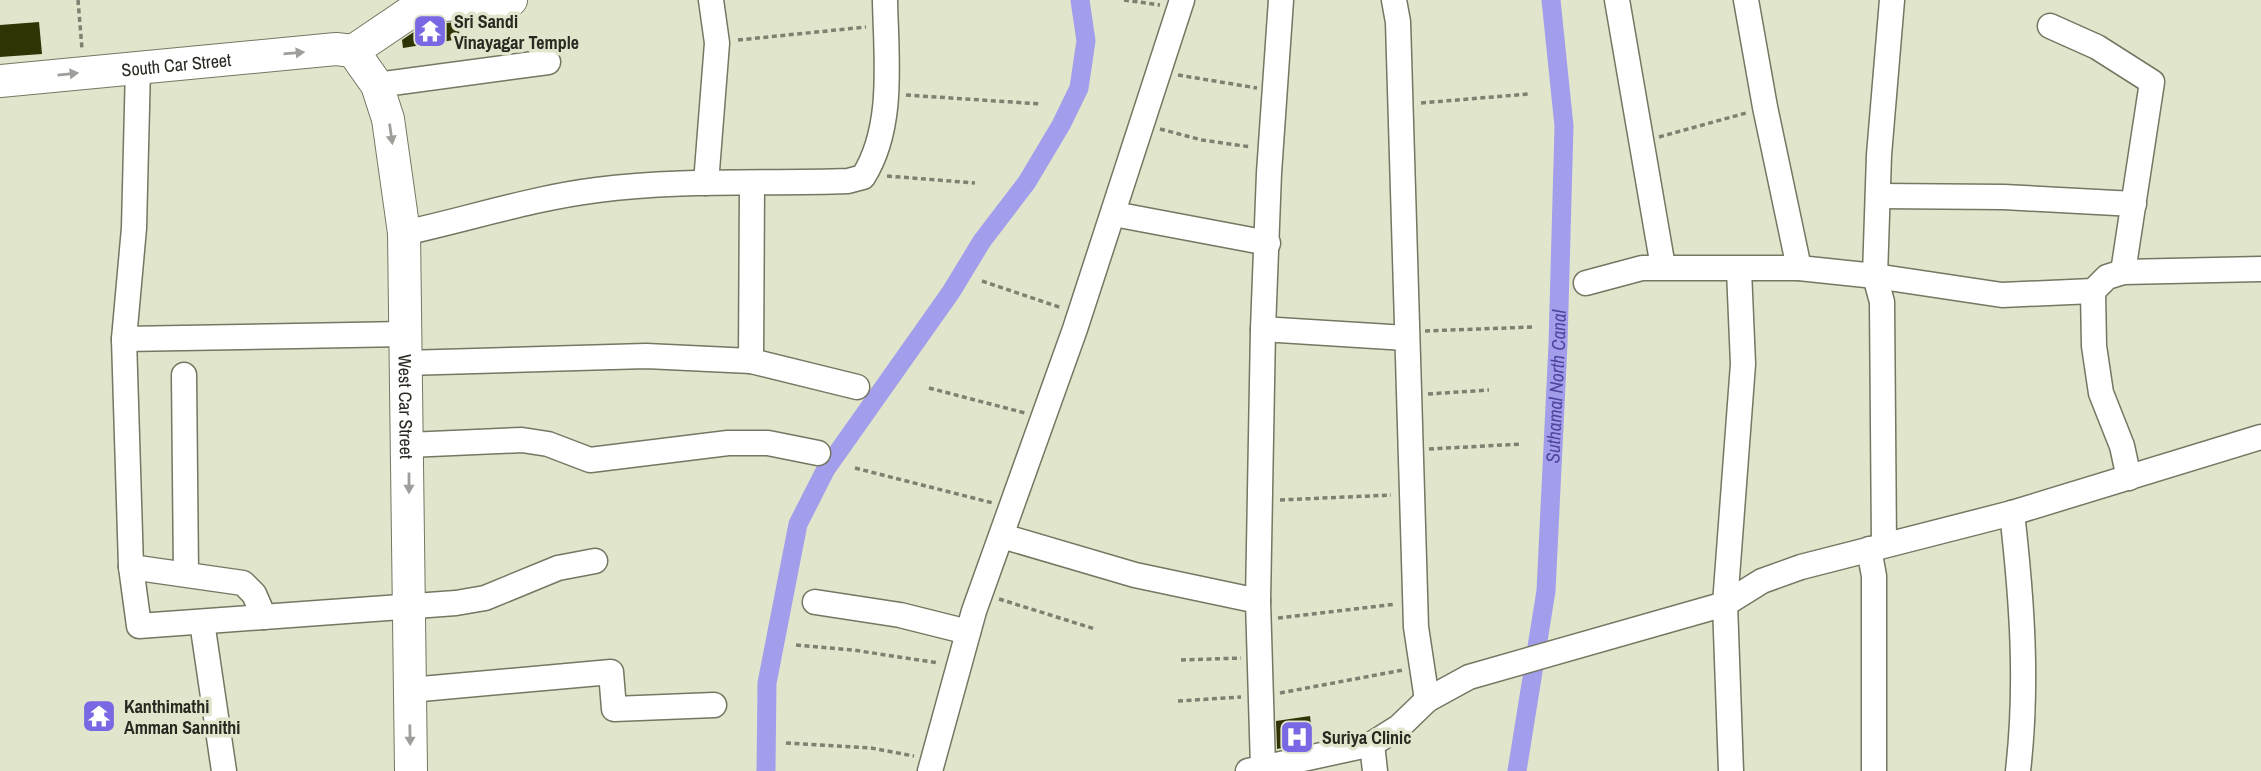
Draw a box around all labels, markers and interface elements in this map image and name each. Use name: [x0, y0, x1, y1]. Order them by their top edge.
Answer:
place label: Sri Sandi Vinayagar Temple: [454, 9, 579, 55]
temple icon: Sri Sandi Vinayagar Temple: [411, 12, 449, 50]
street label: South Car Street: [120, 47, 232, 82]
one-way arrow: [284, 47, 306, 58]
one-way arrow: [57, 68, 79, 79]
one-way arrow: [385, 123, 396, 145]
water label: Suthamal North Canal: [1539, 309, 1572, 464]
street label: West Car Street: [393, 354, 419, 459]
one-way arrow: [403, 472, 415, 494]
place label: Kanthimathi Amman Sannithi: [124, 694, 240, 740]
temple icon: Kanthimathi Amman Sannithi: [80, 697, 118, 735]
hospital icon: Suriya Clinic: [1278, 718, 1316, 756]
one-way arrow: [404, 724, 416, 746]
place label: Suriya Clinic: [1322, 725, 1411, 750]

